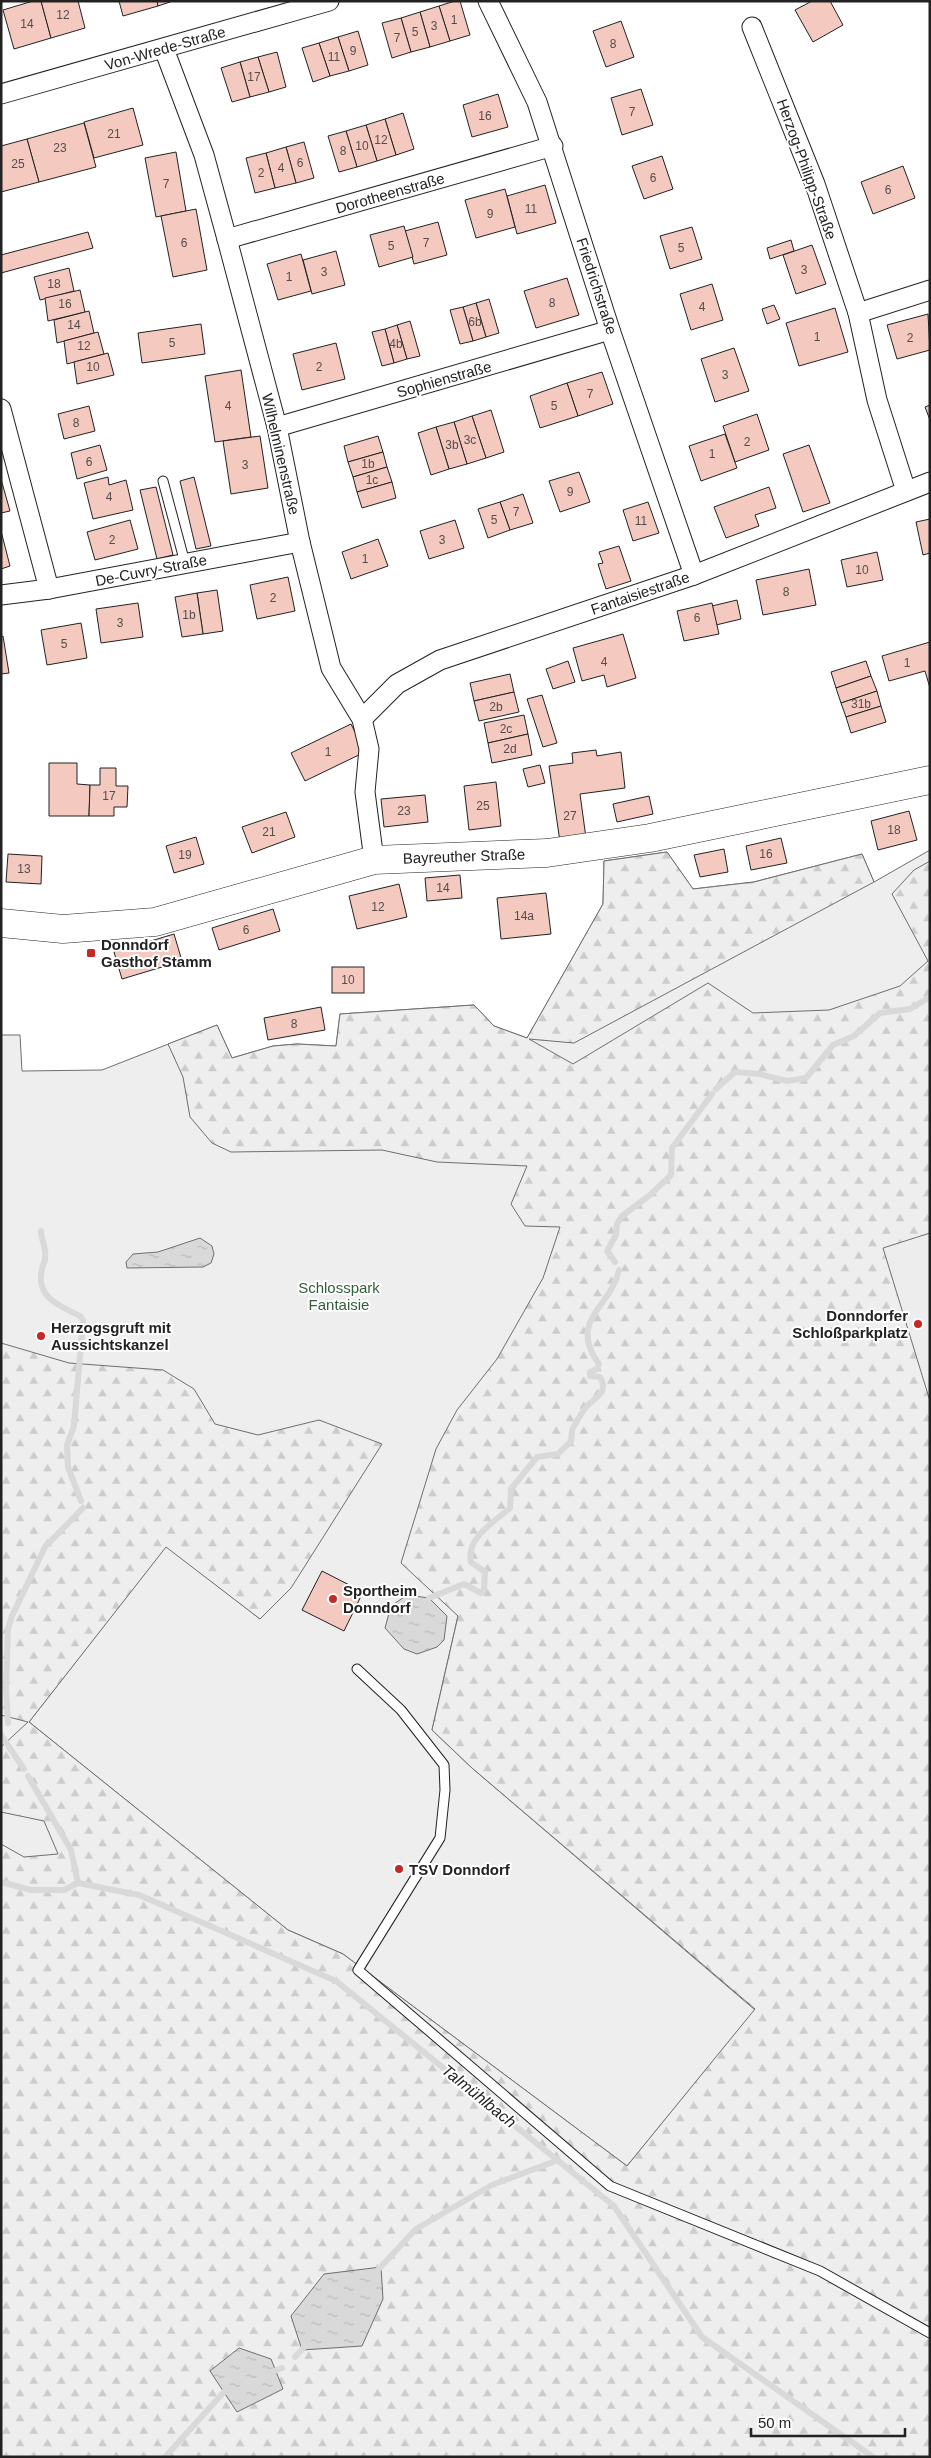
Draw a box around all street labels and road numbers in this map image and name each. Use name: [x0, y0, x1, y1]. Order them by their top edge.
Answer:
street label: Von-Wrede-Straße: [103, 23, 227, 73]
street label: Herzog-Philipp-Straße: [774, 96, 840, 242]
street label: Dorotheenstraße: [334, 169, 446, 217]
street label: Friedrichstraße: [573, 235, 621, 337]
street label: Sophienstraße: [395, 357, 493, 401]
street label: Wilhelminenstraße: [259, 392, 303, 516]
street label: De-Cuvry-Straße: [94, 551, 208, 589]
street label: Fantaisiestraße: [588, 568, 692, 618]
street label: Bayreuther Straße: [402, 845, 526, 867]

